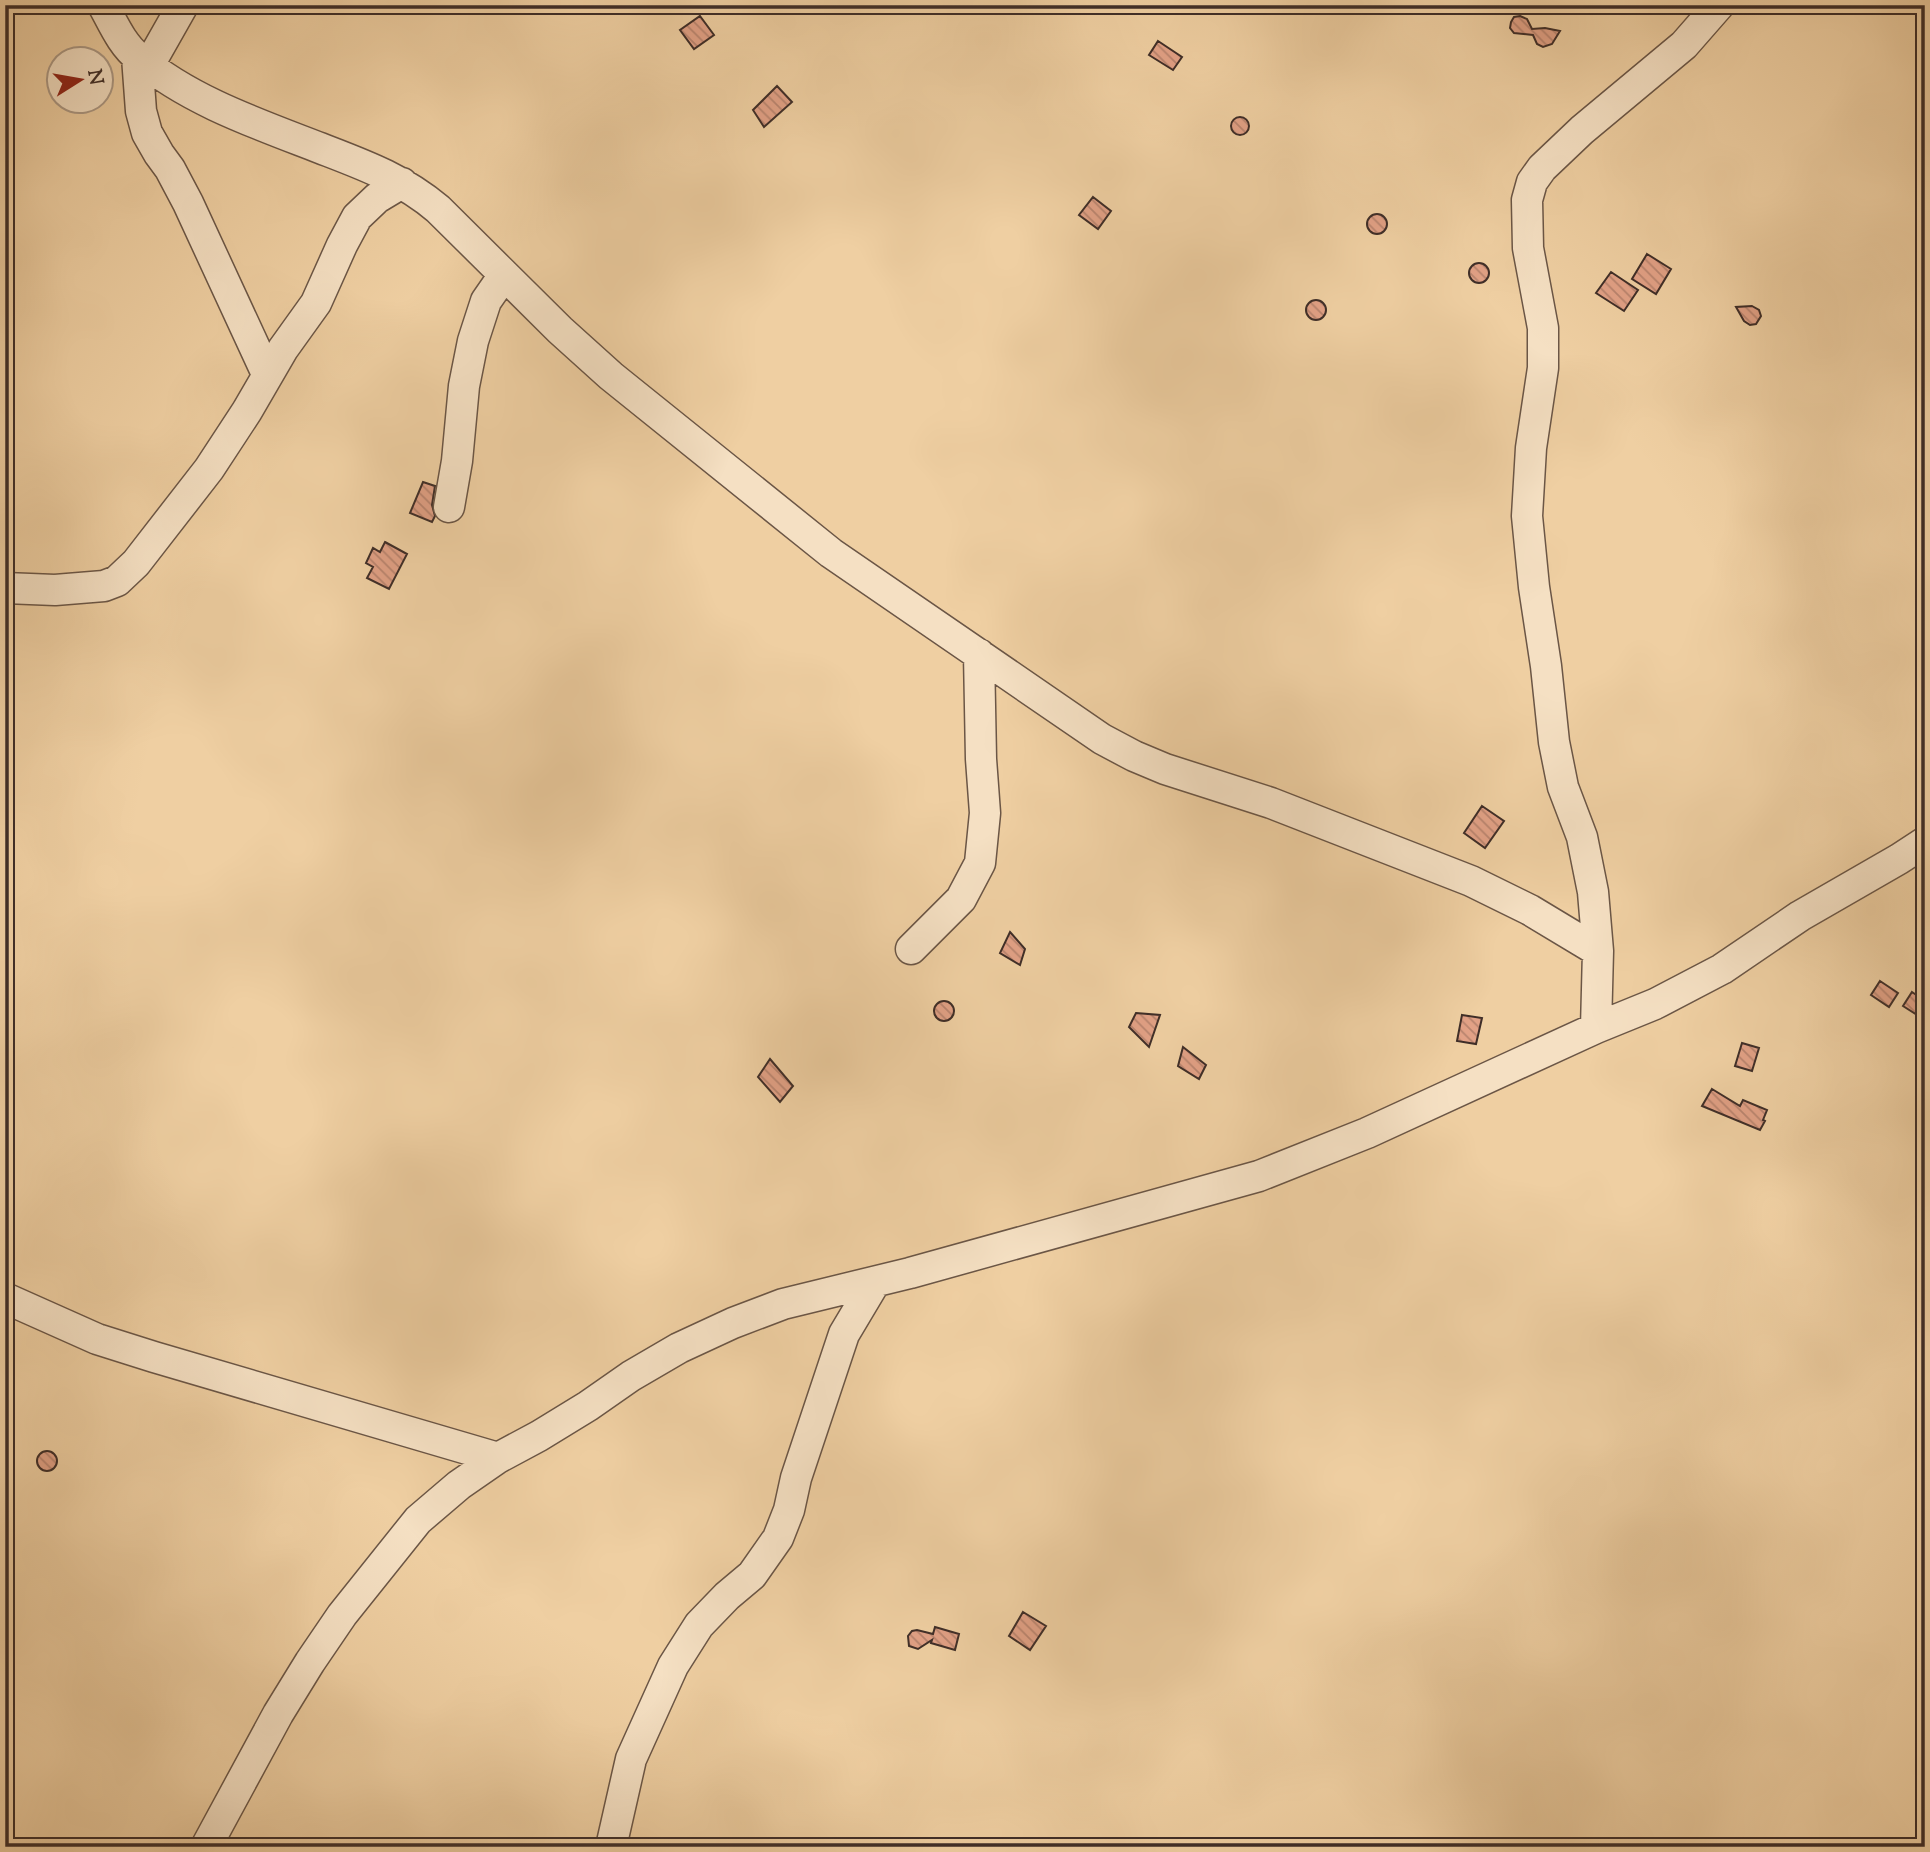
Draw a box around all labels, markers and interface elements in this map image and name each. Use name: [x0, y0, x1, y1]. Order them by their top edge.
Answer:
north arrow: [46, 46, 116, 116]
text: N: [80, 67, 109, 87]

